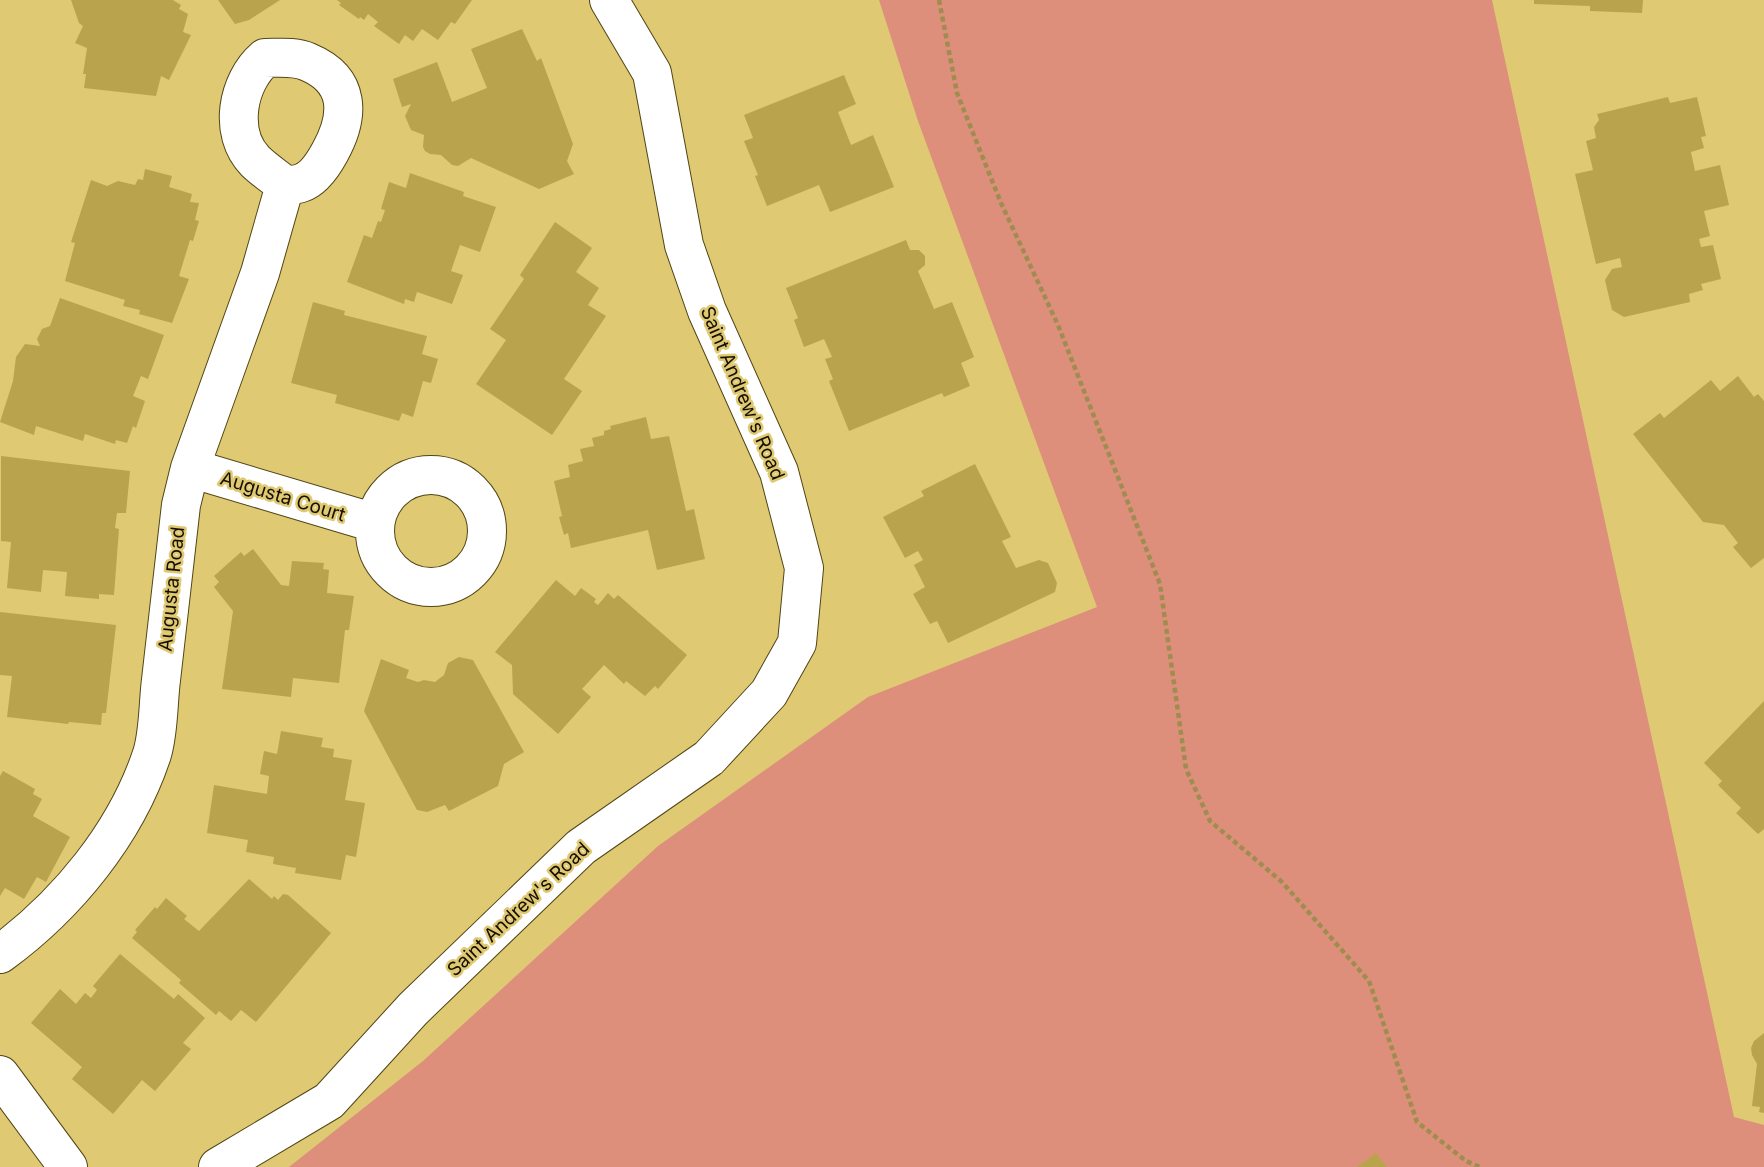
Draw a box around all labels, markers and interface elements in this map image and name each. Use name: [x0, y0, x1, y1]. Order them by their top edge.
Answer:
street label: Saint Andrew's Road: [696, 303, 790, 483]
street label: Augusta Court: [217, 467, 348, 526]
street label: Augusta Road: [154, 525, 189, 653]
street label: Saint Andrew's Road: [442, 837, 594, 981]

